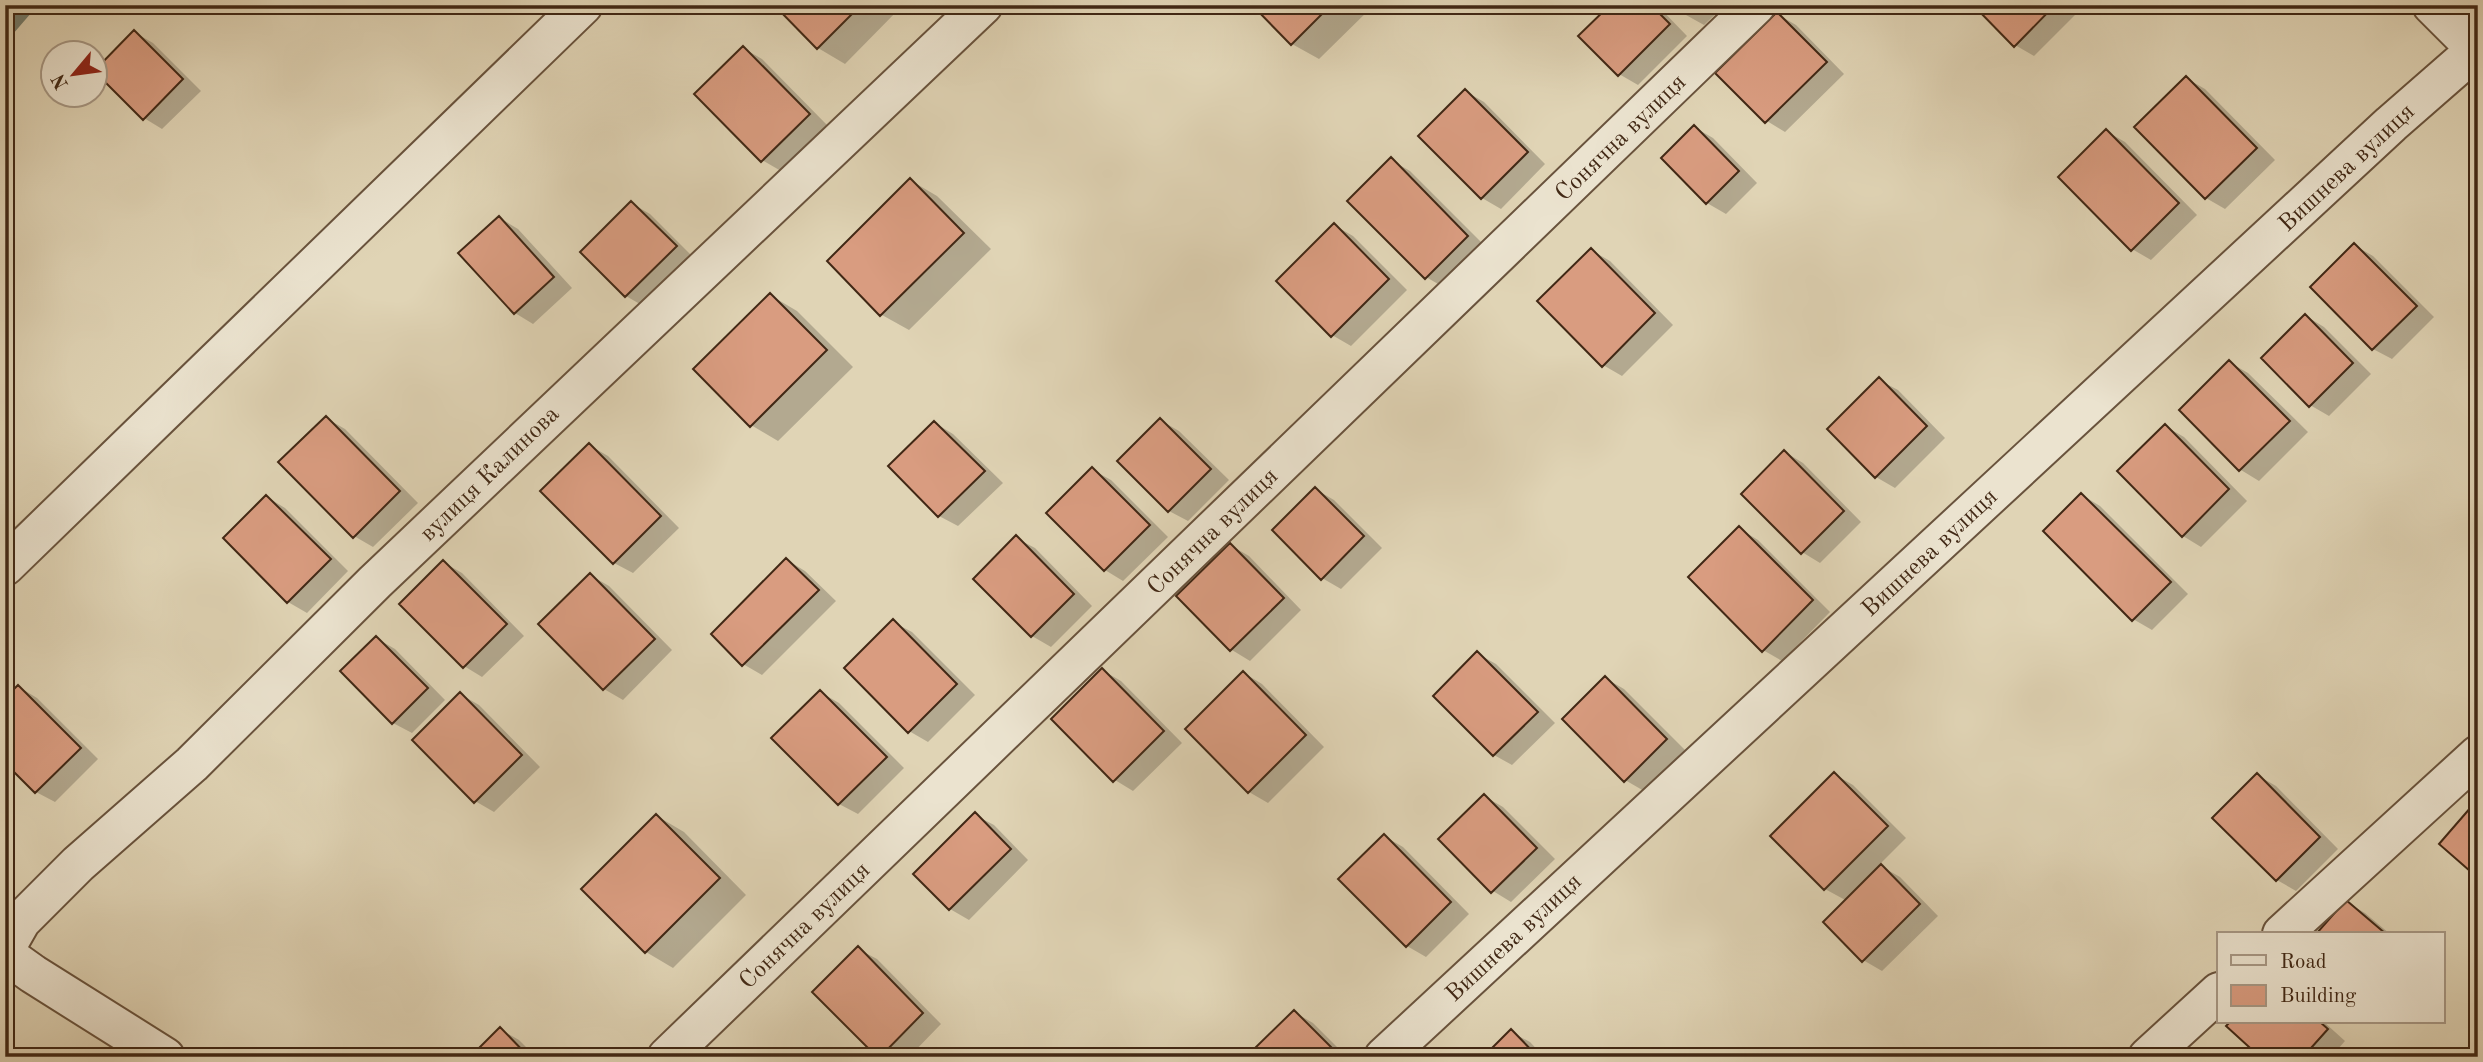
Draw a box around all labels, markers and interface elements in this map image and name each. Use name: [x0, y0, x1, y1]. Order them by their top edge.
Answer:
north arrow: [38, 38, 108, 108]
text: N: [49, 70, 73, 92]
street label: Сонячна вулиця: [1552, 70, 1691, 206]
street label: Вишнева вулиця: [2275, 100, 2420, 237]
street label: вулиця Калинова: [416, 402, 565, 547]
street label: Сонячна вулиця: [1144, 464, 1283, 600]
street label: Вишнева вулиця: [1858, 485, 2003, 622]
street label: Сонячна вулиця: [736, 858, 875, 994]
street label: Вишнева вулиця: [1442, 870, 1587, 1007]
legend: [2217, 932, 2444, 1024]
text: Road: [2280, 952, 2327, 973]
text: Building: [2280, 986, 2357, 1007]

